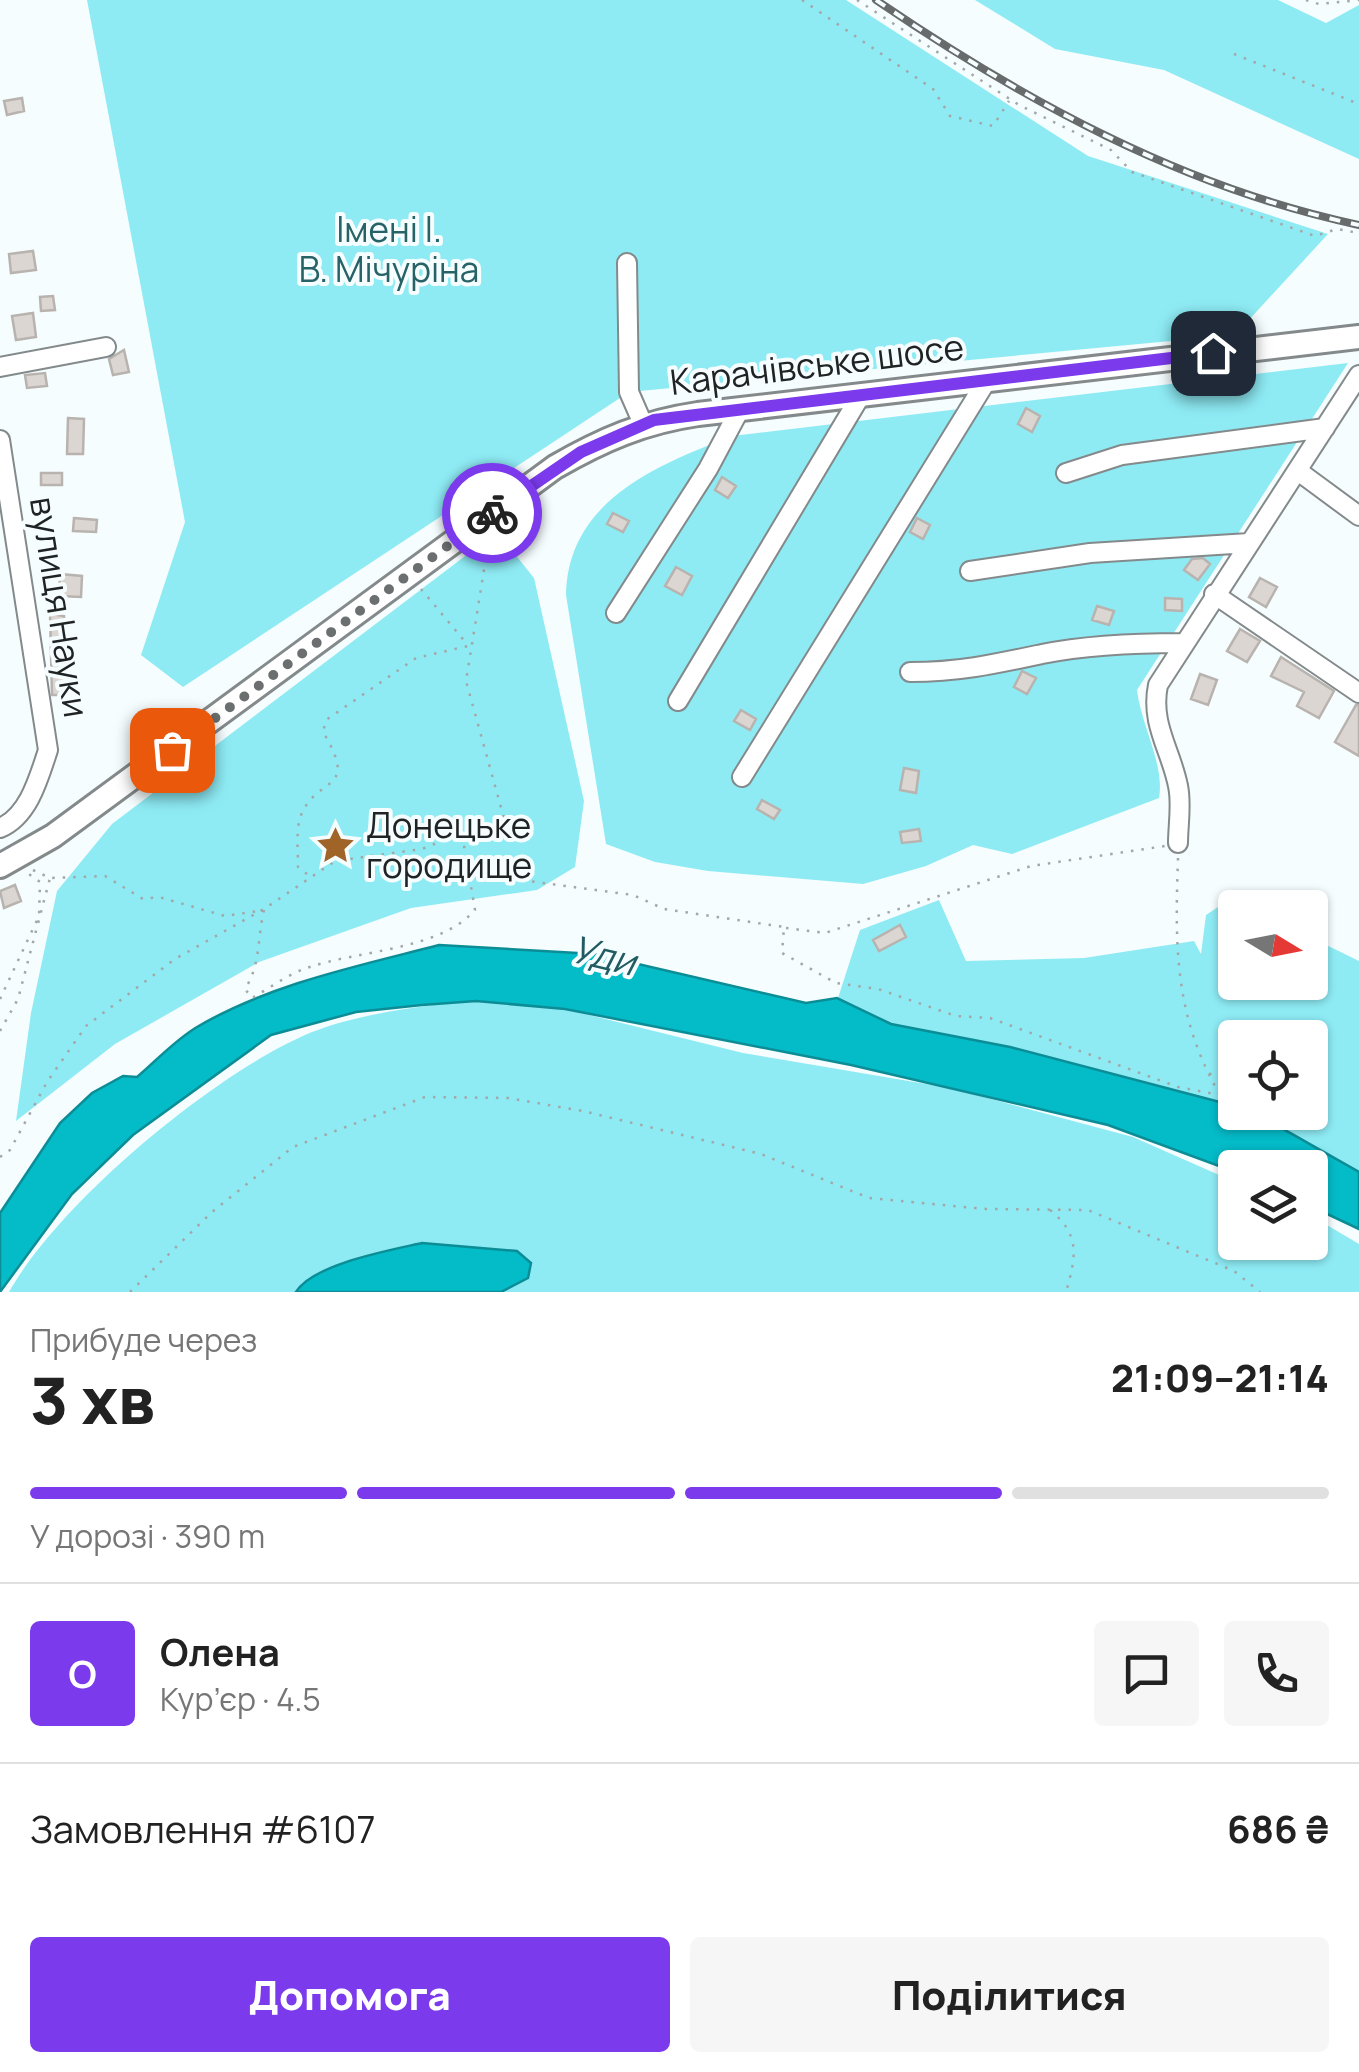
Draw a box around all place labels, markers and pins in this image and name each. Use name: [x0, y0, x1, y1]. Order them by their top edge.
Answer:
pin: [1171, 311, 1256, 396]
pin: [130, 708, 215, 793]
place label: Донецьке городище: [366, 801, 532, 889]
place icon: Донецьке городище: [315, 825, 357, 867]

